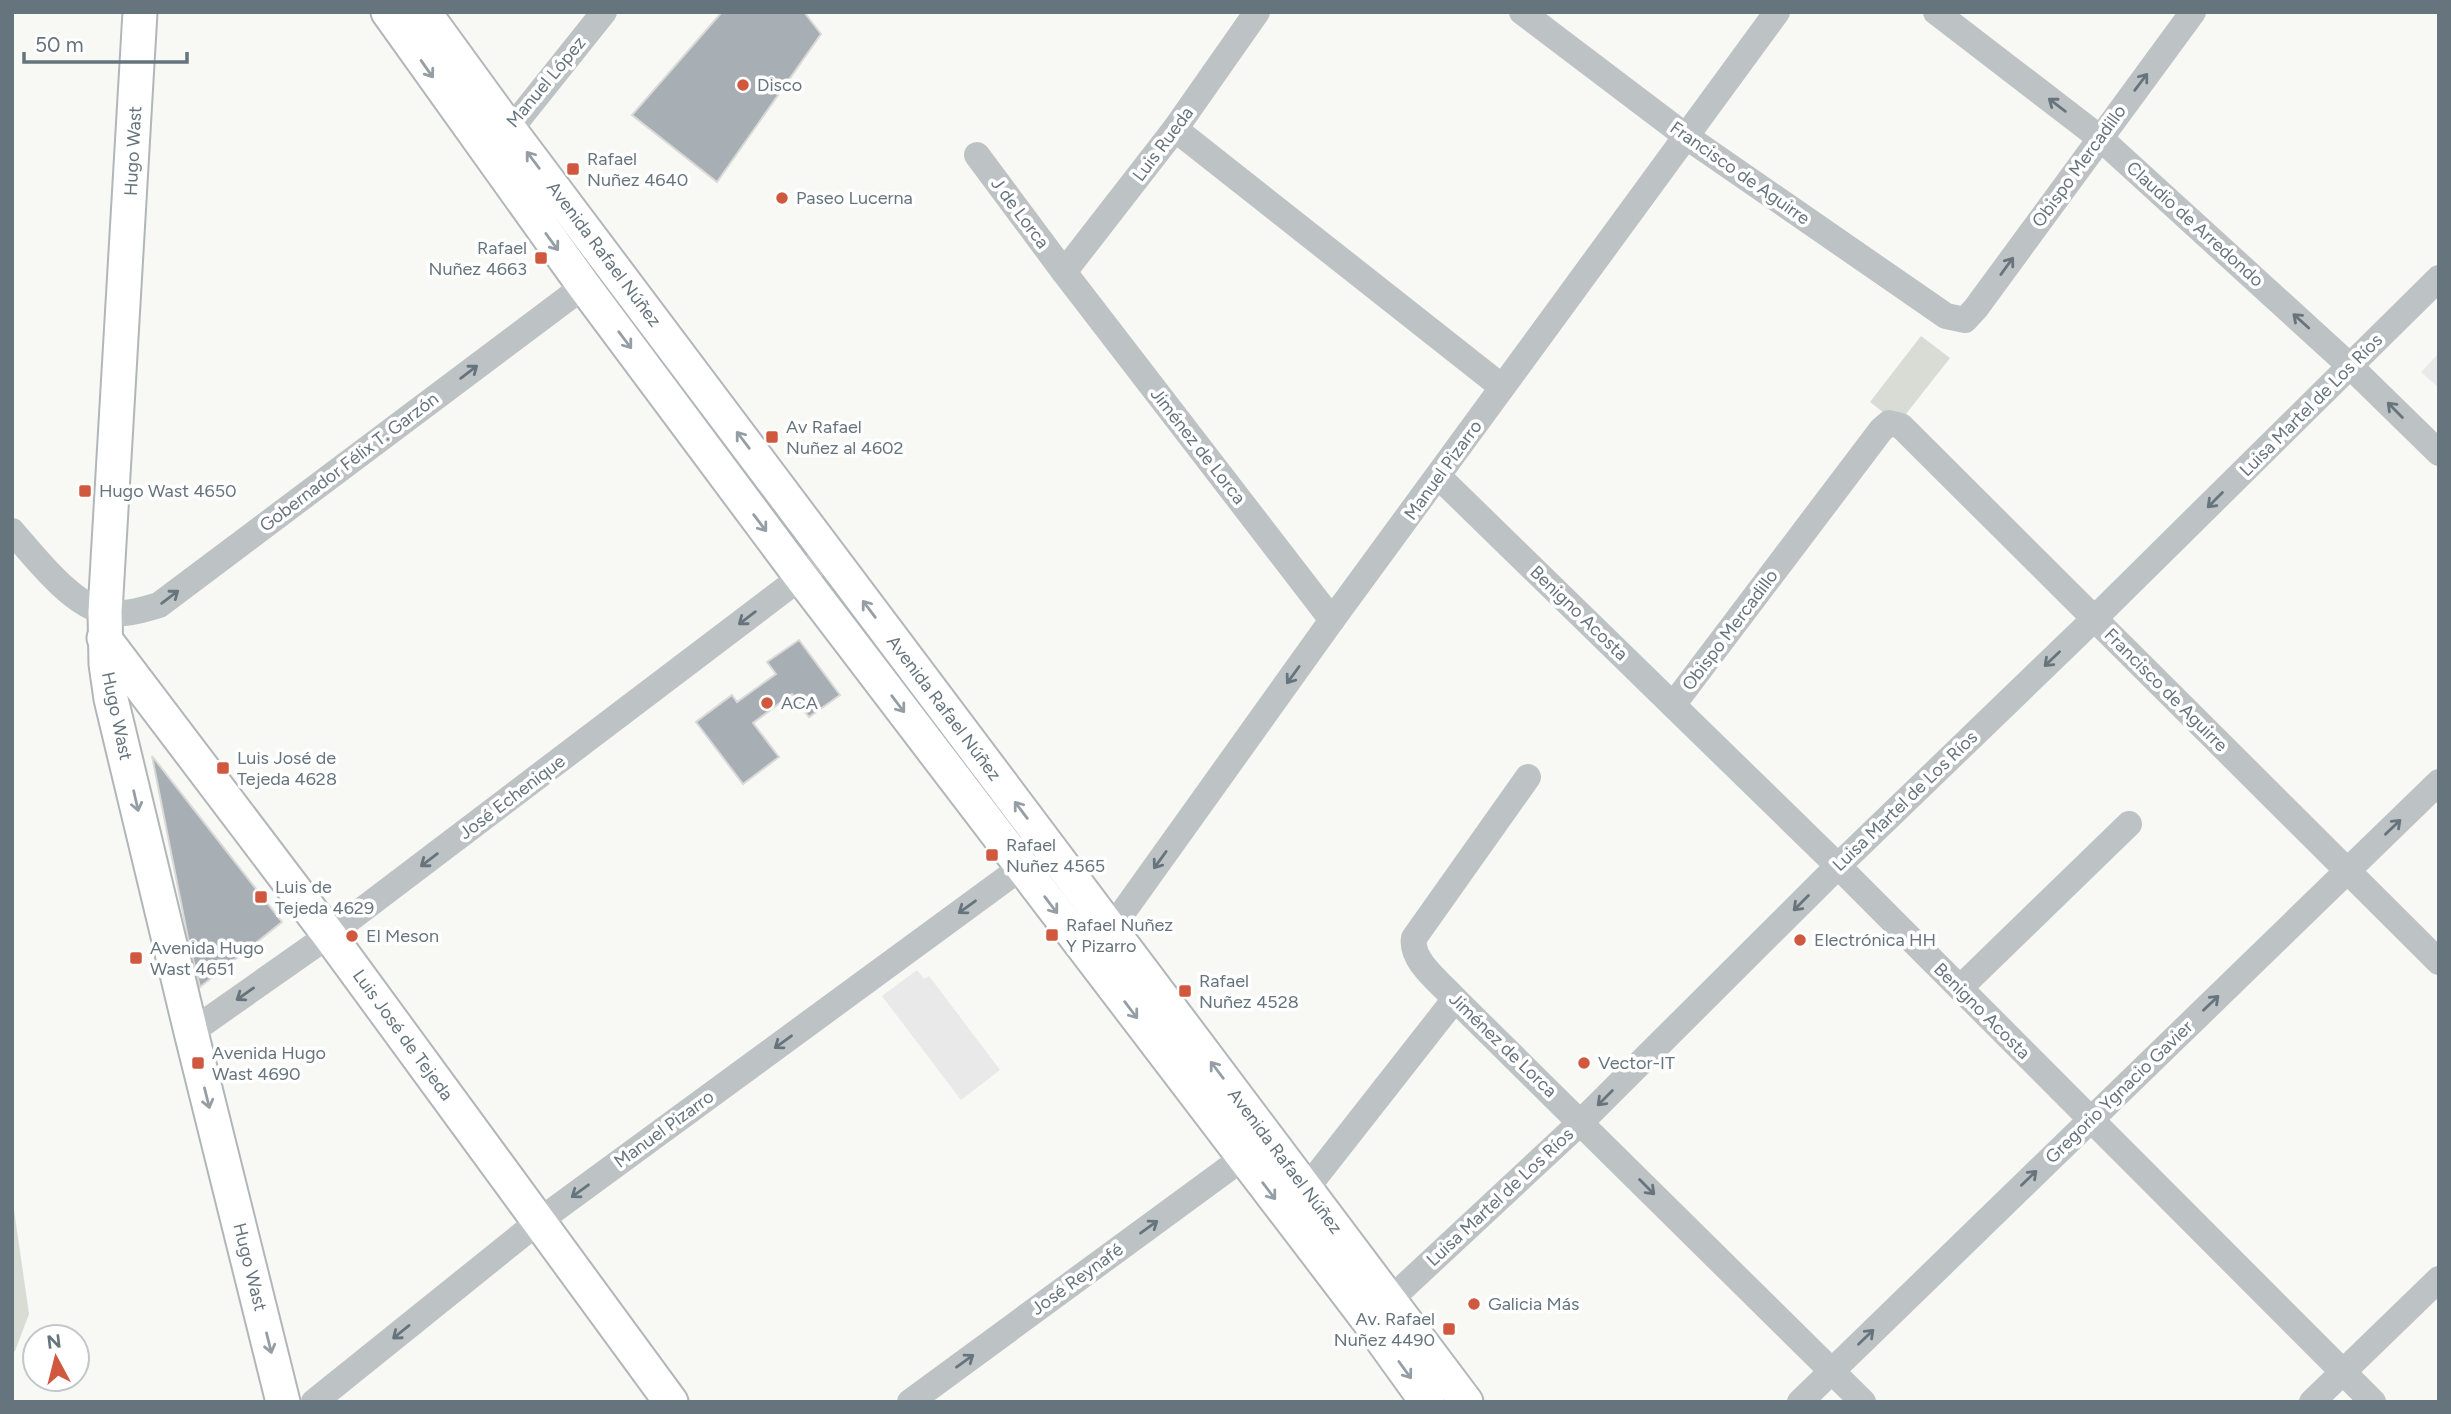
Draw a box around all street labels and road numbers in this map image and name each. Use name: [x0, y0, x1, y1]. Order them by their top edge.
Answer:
street label: Manuel López: [502, 32, 590, 132]
street label: Obispo Mercadillo: [2027, 101, 2131, 231]
street label: Luis Rueda: [1128, 103, 1198, 185]
street label: Hugo Wast: [120, 105, 146, 196]
street label: Francisco de Aguirre: [1666, 117, 1814, 230]
street label: Claudio de Arredondo: [2122, 157, 2268, 291]
street label: J de Lorca: [986, 173, 1054, 253]
street label: Avenida Rafael Núñez: [542, 177, 666, 331]
street label: Luisa Martel de Los Ríos: [2235, 329, 2387, 481]
street label: Jiménez de Lorca: [1146, 384, 1250, 508]
street label: Gobernador Félix T. Garzón: [255, 388, 443, 536]
street label: Manuel Pizarro: [1399, 416, 1487, 524]
street label: Benigno Acosta: [1526, 561, 1632, 665]
street label: Obispo Mercadillo: [1677, 565, 1783, 695]
street label: Francisco de Aguirre: [2100, 624, 2232, 756]
street label: Avenida Rafael Núñez: [882, 631, 1006, 785]
street label: Hugo Wast: [97, 670, 137, 762]
street label: Luisa Martel de Los Ríos: [1828, 726, 1982, 876]
street label: José Echenique: [455, 750, 570, 844]
street label: Benigno Acosta: [1929, 958, 2035, 1064]
street label: Luis José de Tejeda: [348, 965, 458, 1105]
street label: Jiménez de Lorca: [1445, 988, 1561, 1102]
street label: Gregorio Ygnacio Gavier: [2041, 1016, 2197, 1168]
street label: Avenida Rafael Núñez: [1223, 1084, 1347, 1238]
street label: Manuel Pizarro: [610, 1085, 718, 1173]
street label: Luisa Martel de Los Ríos: [1422, 1123, 1578, 1271]
street label: Hugo Wast: [228, 1221, 272, 1313]
street label: José Reynafé: [1027, 1238, 1127, 1320]

